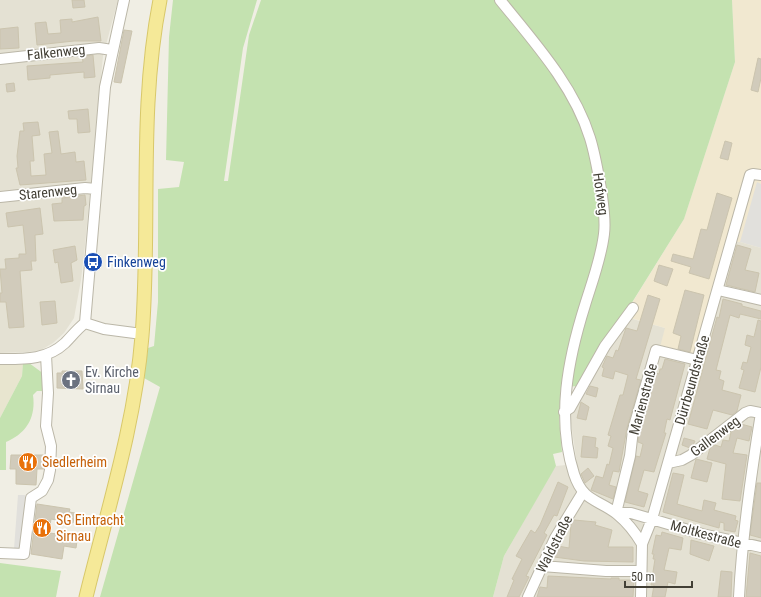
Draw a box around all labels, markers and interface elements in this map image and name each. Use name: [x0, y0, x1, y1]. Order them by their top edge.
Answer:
street label: Falkenweg: [26, 41, 86, 63]
street label: Hofweg: [590, 172, 612, 216]
street label: Starenweg: [18, 181, 78, 203]
bus stop icon: Finkenweg: [82, 251, 104, 273]
place label: Finkenweg: [107, 254, 166, 270]
street label: Dürrbeundstraße: [672, 333, 713, 427]
street label: Marienstraße: [626, 361, 660, 436]
place label: Ev. Kirche Sirnau: [85, 364, 139, 396]
church icon: Ev. Kirche Sirnau: [60, 369, 82, 391]
street label: Gallenweg: [687, 412, 743, 460]
restaurant icon: Siedlerheim: [17, 451, 39, 473]
place label: Siedlerheim: [42, 454, 107, 470]
place label: SG Eintracht Sirnau: [56, 512, 124, 544]
street label: Waldstraße: [533, 512, 575, 575]
restaurant icon: SG Eintracht Sirnau: [31, 517, 53, 539]
street label: Moltkestraße: [669, 517, 744, 551]
scale bar: [625, 563, 692, 589]
text: 50 m: [631, 570, 655, 584]

